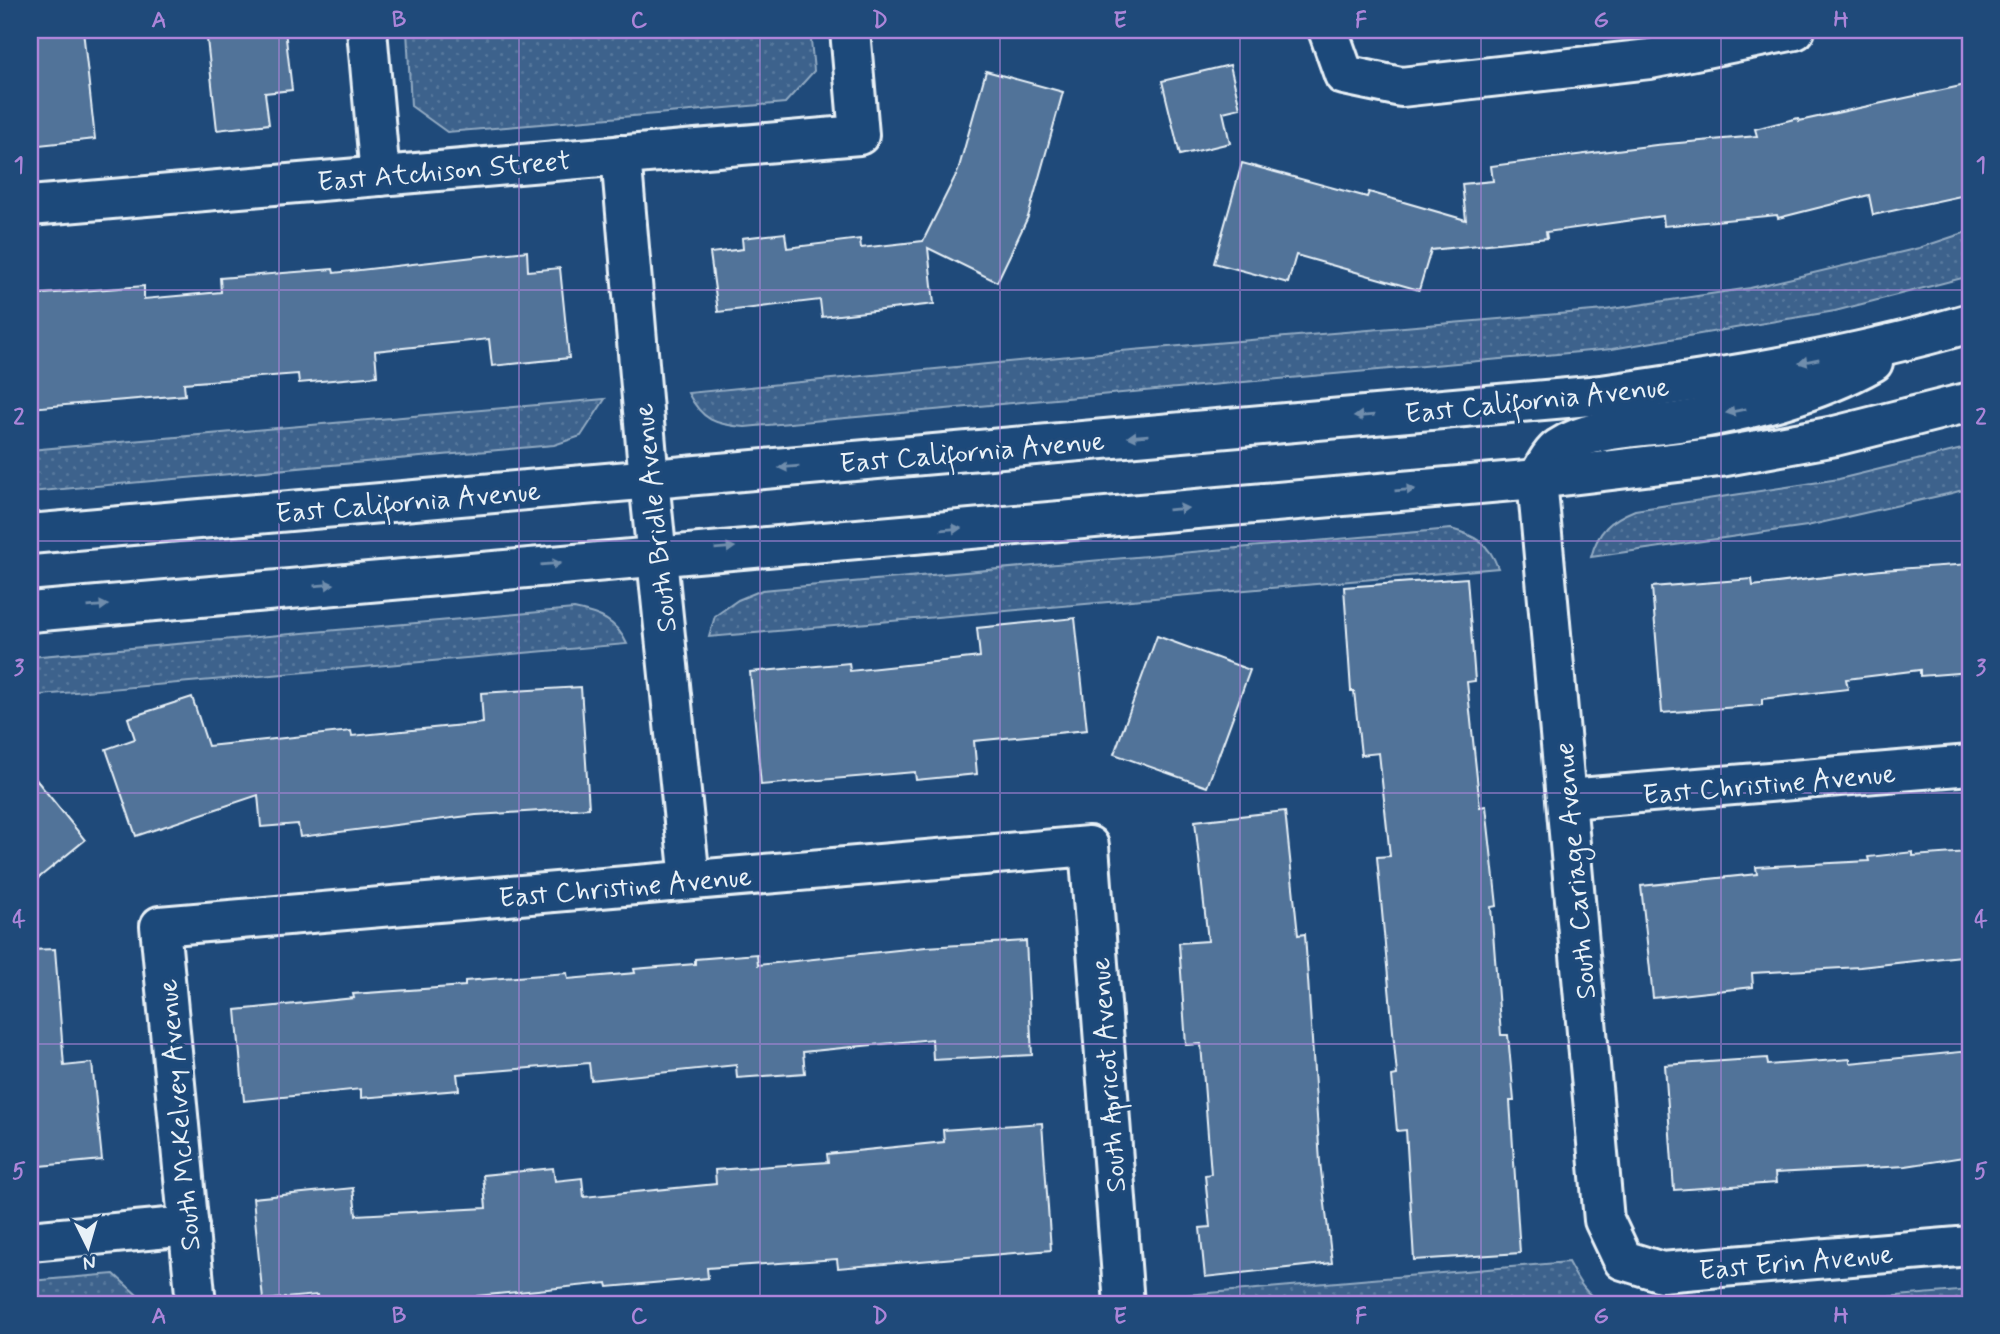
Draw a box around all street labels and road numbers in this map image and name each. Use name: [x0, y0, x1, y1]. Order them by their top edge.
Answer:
street label: East Atchison Street: [316, 143, 572, 202]
street label: East California Avenue: [1403, 369, 1672, 436]
street label: South Bridle Avenue: [626, 402, 687, 634]
street label: East California Avenue: [838, 423, 1106, 485]
street label: East California Avenue: [274, 473, 542, 535]
street label: South Cariage Avenue: [1547, 741, 1608, 1001]
street label: East Christine Avenue: [1641, 756, 1897, 815]
street label: East Christine Avenue: [497, 859, 753, 918]
street label: South Apricot Avenue: [1083, 956, 1139, 1194]
street label: South McKelvey Avenue: [150, 977, 211, 1252]
street label: East Erin Avenue: [1698, 1237, 1895, 1290]

